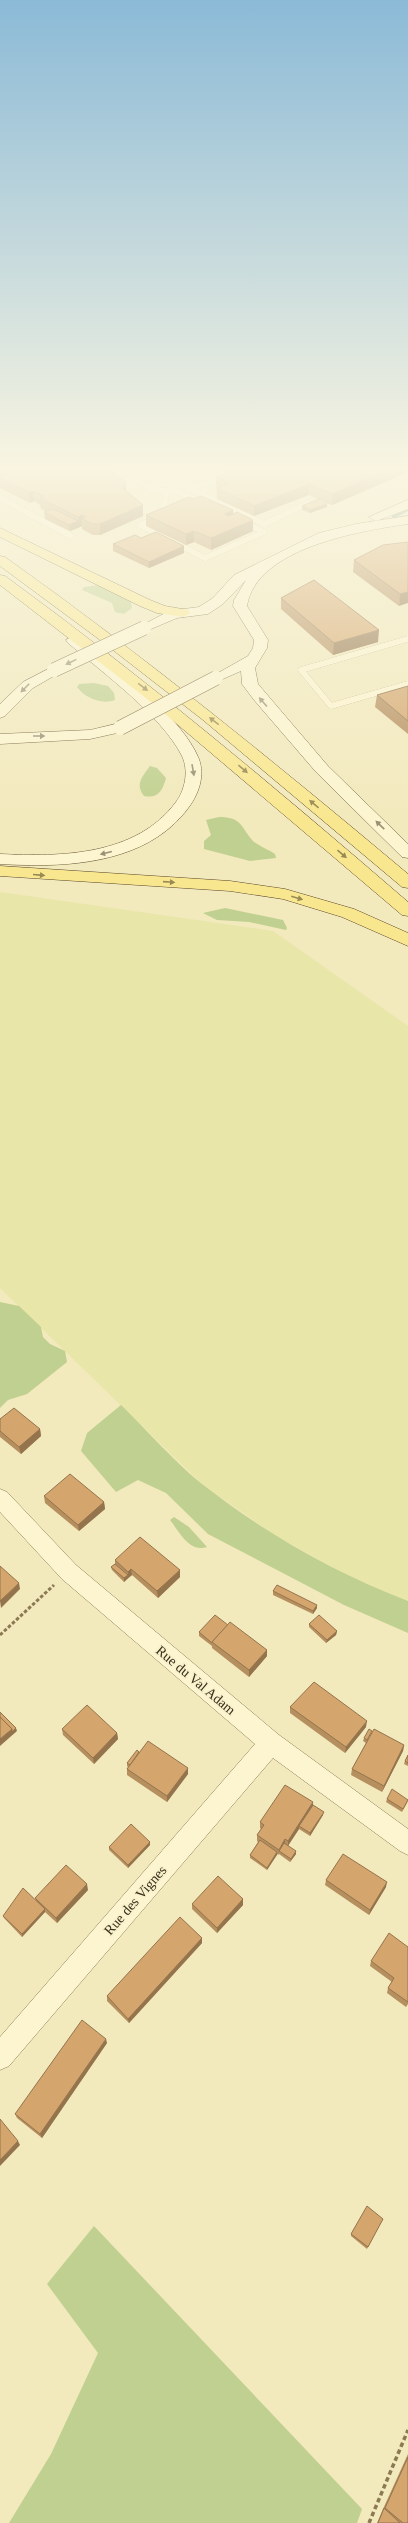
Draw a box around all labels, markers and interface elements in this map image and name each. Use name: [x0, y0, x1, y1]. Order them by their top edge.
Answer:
one-way arrow: [65, 659, 77, 665]
one-way arrow: [137, 682, 148, 691]
one-way arrow: [20, 684, 30, 693]
one-way arrow: [259, 696, 268, 707]
one-way arrow: [209, 717, 220, 725]
one-way arrow: [33, 733, 46, 739]
one-way arrow: [190, 763, 196, 776]
one-way arrow: [238, 765, 249, 774]
one-way arrow: [309, 799, 320, 808]
one-way arrow: [375, 820, 385, 830]
one-way arrow: [337, 849, 347, 858]
one-way arrow: [100, 850, 112, 856]
one-way arrow: [33, 871, 45, 878]
one-way arrow: [163, 879, 175, 886]
one-way arrow: [292, 895, 304, 901]
street label: Rue du Val Adam: [153, 1643, 238, 1718]
street label: Rue des Vignes: [101, 1863, 170, 1938]

